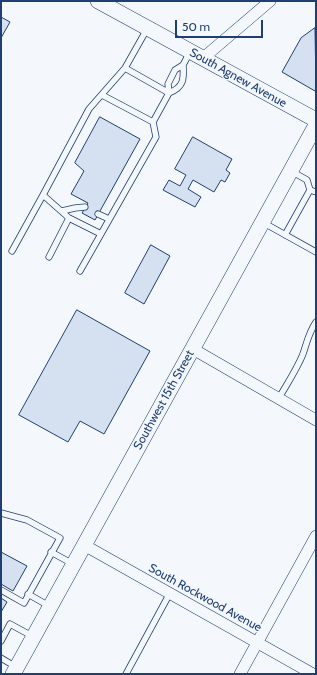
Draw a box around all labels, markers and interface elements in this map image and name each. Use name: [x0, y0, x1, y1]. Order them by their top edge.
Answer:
scale bar: [177, 12, 265, 38]
text: 50 m: [182, 19, 210, 34]
street label: South Agnew Avenue: [187, 45, 289, 111]
street label: Southwest 15th Street: [131, 348, 197, 452]
street label: South Rockwood Avenue: [146, 561, 264, 635]

